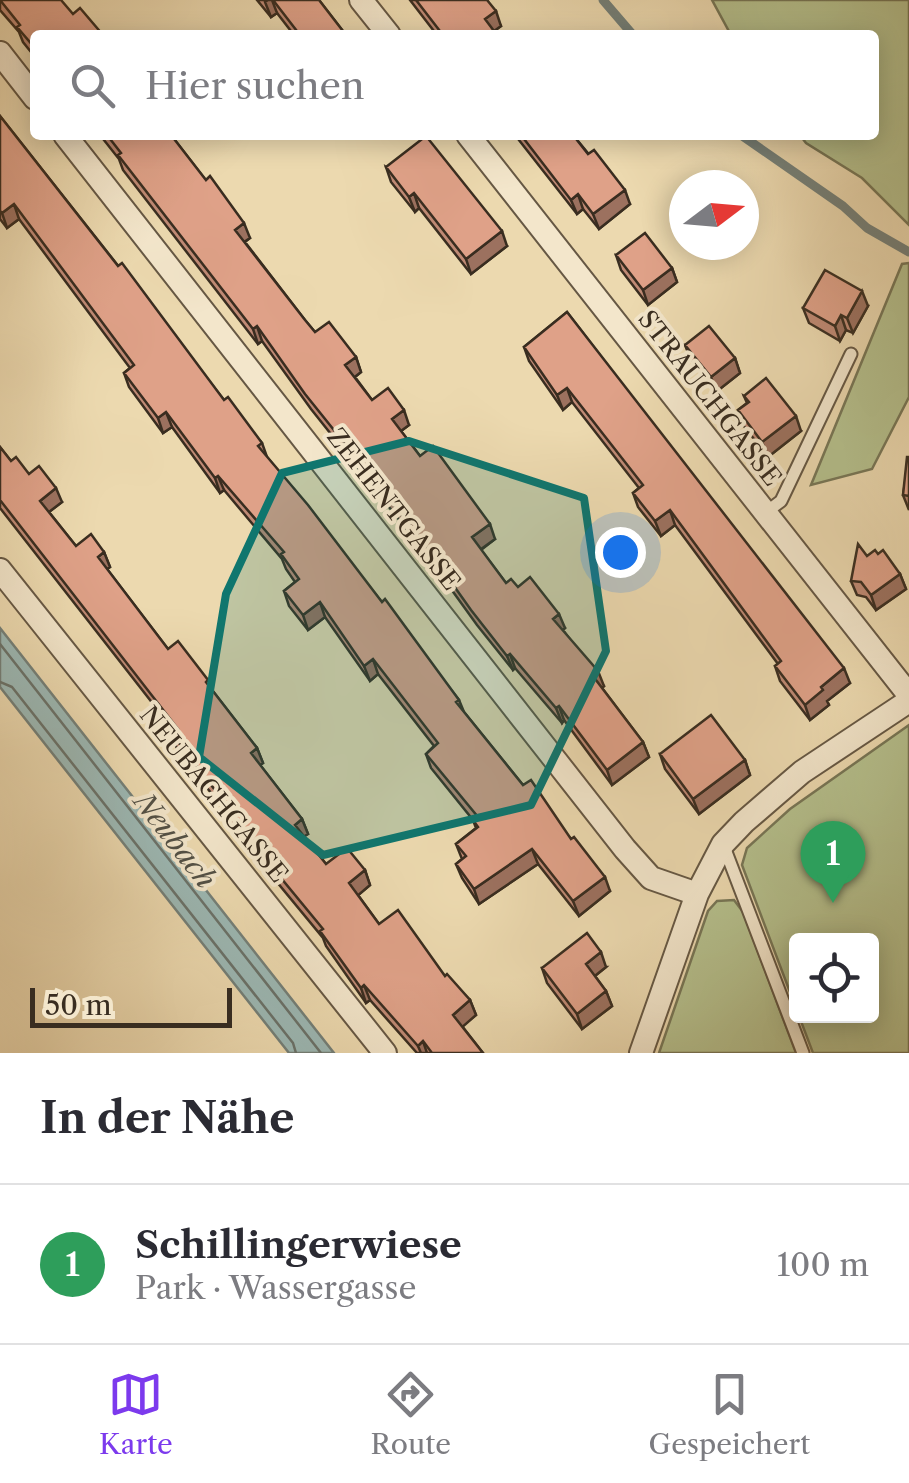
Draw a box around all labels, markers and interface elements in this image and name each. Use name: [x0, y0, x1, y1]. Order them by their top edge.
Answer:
search box: [30, 30, 879, 140]
icon: search: [65, 58, 120, 113]
text: Hier suchen: [145, 62, 365, 109]
north arrow: [669, 170, 759, 260]
street label: STRAUCHGASSE: [631, 304, 788, 492]
street label: ZEHENTGASSE: [321, 422, 467, 597]
your location: [595, 527, 646, 578]
street label: NEUBACHGASSE: [133, 700, 294, 889]
water label: Neubach: [126, 784, 223, 895]
pin: 1: [800, 820, 866, 903]
map controls: [789, 933, 879, 1023]
button: locate: [789, 933, 879, 1023]
scale bar: [30, 983, 232, 1028]
text: 50 m: [45, 988, 112, 1022]
text: In der Nähe: [40, 1092, 294, 1144]
text: Schillingerwiese: [135, 1221, 462, 1268]
text: 1: [65, 1245, 80, 1284]
text: 100 m: [777, 1245, 869, 1284]
text: Park · Wassergasse: [135, 1268, 416, 1307]
tab: Karte: [99, 1367, 173, 1461]
tab: Route: [371, 1367, 451, 1461]
tab: Gespeichert: [649, 1367, 810, 1461]

